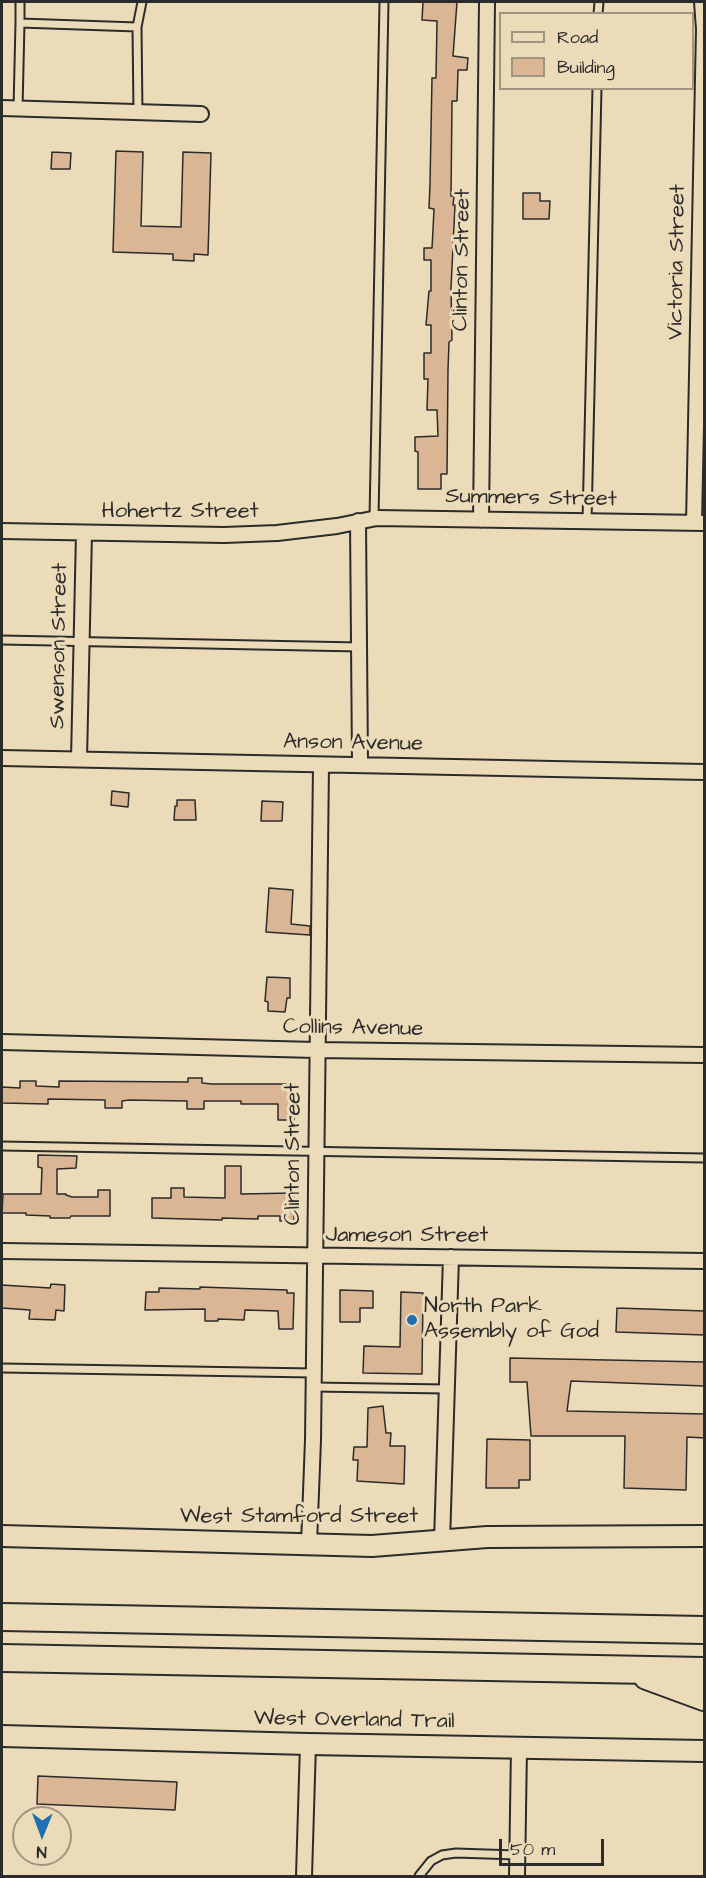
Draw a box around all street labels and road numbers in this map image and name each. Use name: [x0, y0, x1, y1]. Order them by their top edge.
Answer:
street label: Victoria Street: [663, 184, 693, 340]
street label: Clinton Street: [449, 189, 477, 331]
street label: Summers Street: [445, 484, 617, 514]
street label: Hohertz Street: [101, 499, 259, 525]
street label: Swenson Street: [45, 563, 75, 729]
street label: Anson Avenue: [283, 730, 423, 758]
street label: Collins Avenue: [283, 1015, 423, 1043]
street label: Clinton Street: [281, 1083, 307, 1225]
street label: Jameson Street: [326, 1223, 488, 1249]
street label: West Stamford Street: [180, 1504, 418, 1530]
street label: West Overland Trail: [253, 1706, 455, 1736]

